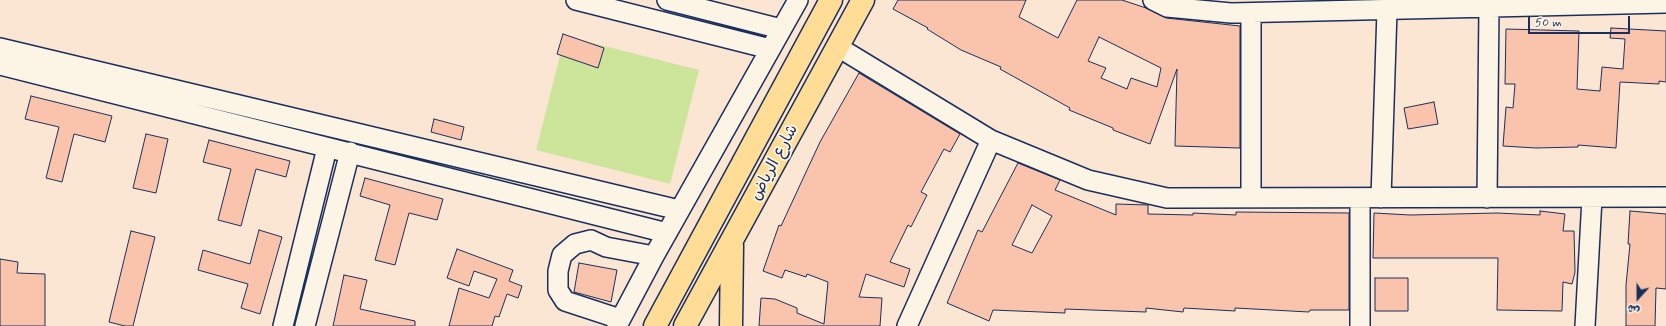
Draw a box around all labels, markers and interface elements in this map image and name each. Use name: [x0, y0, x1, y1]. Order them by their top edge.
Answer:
scale bar: [1530, 8, 1632, 34]
text: 50 m: [1535, 15, 1562, 31]
street label: شارع الرياض: [747, 122, 803, 204]
north arrow: [1618, 278, 1658, 318]
text: ش: [1626, 301, 1642, 318]

